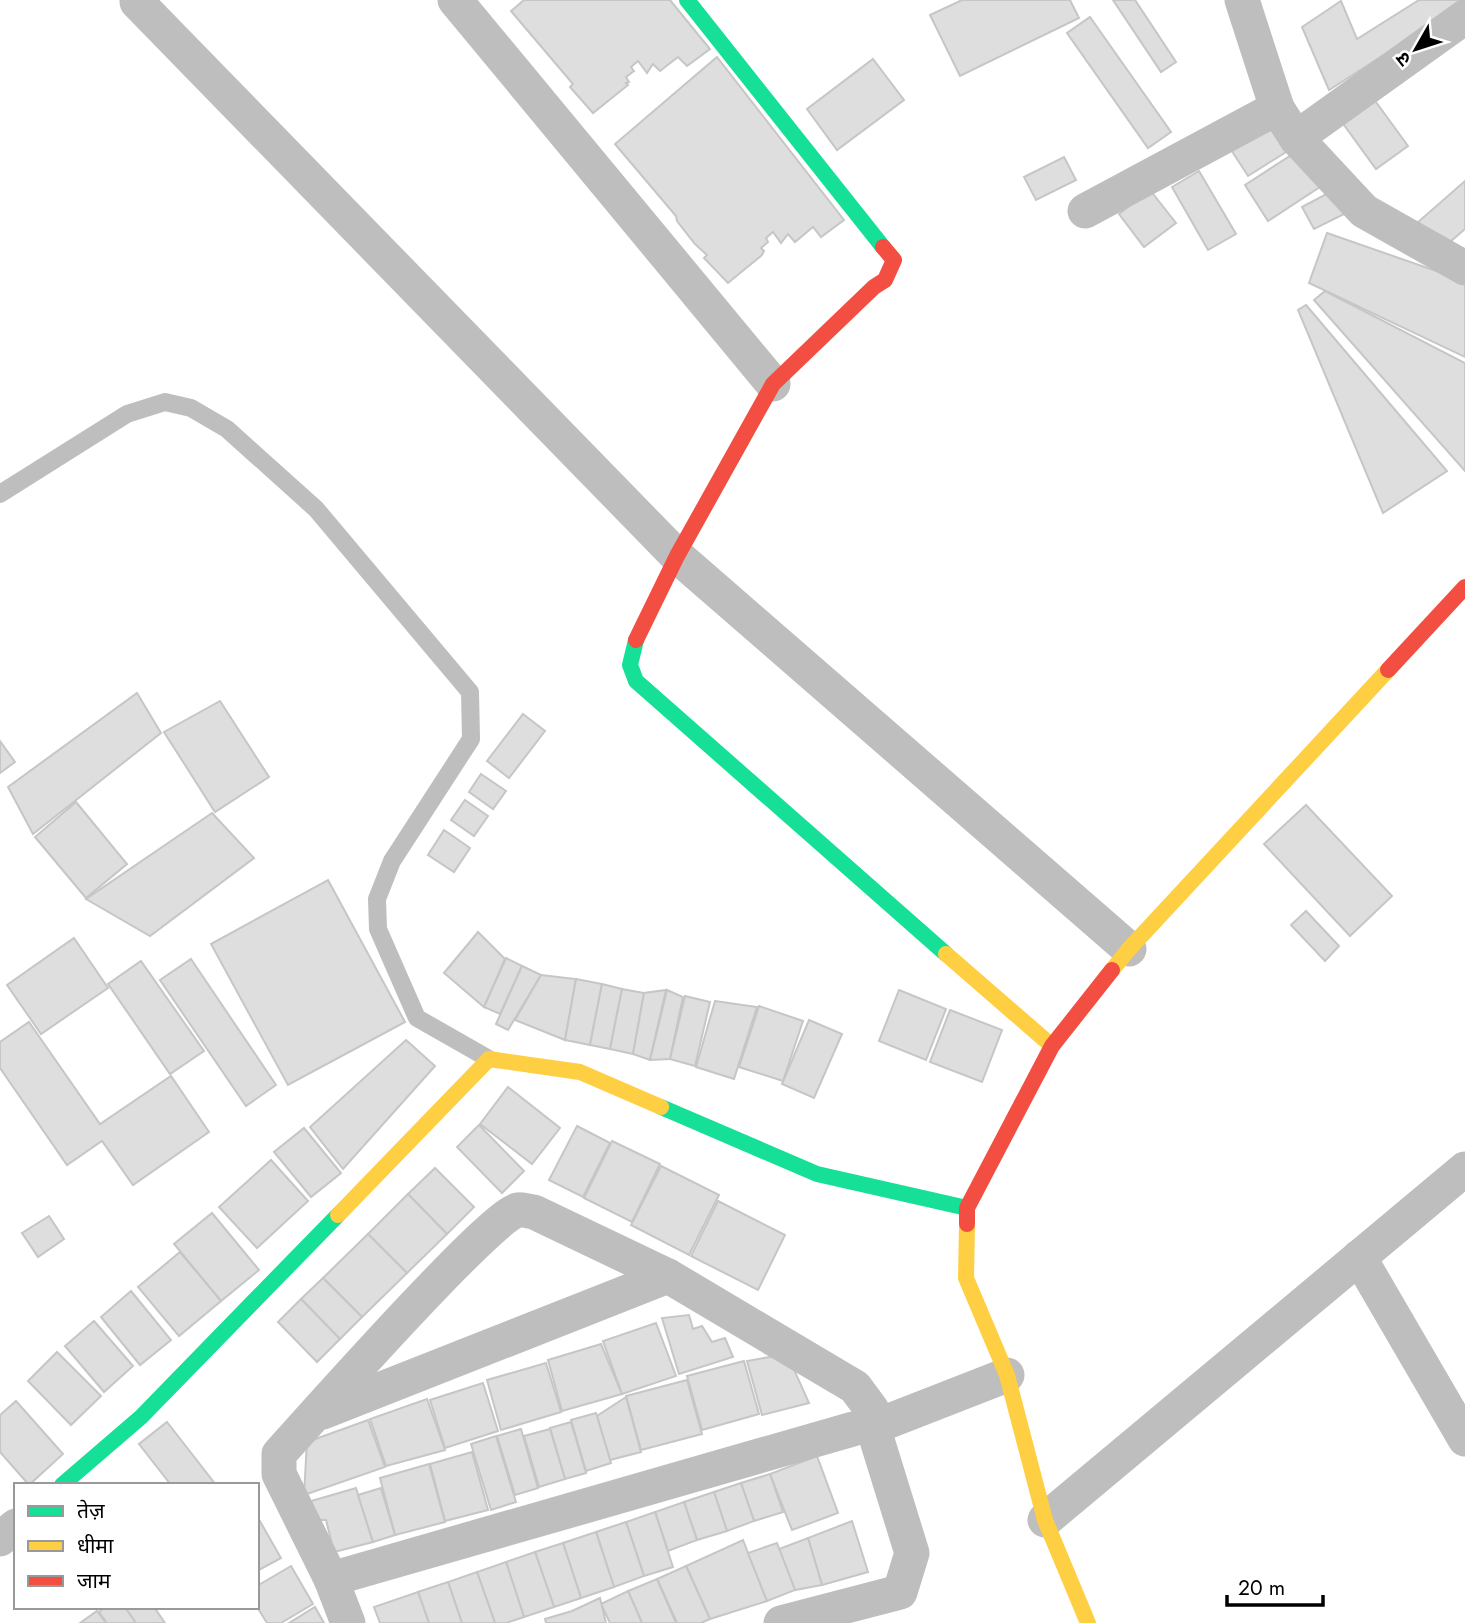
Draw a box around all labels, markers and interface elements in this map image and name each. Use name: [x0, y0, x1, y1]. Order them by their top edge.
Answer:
north arrow: [1381, 14, 1451, 84]
text: उ: [1389, 46, 1417, 72]
legend: [14, 1483, 259, 1609]
text: तेज़: [77, 1496, 105, 1526]
text: धीमा: [77, 1531, 114, 1561]
scale bar: [1227, 1564, 1323, 1608]
text: जाम: [77, 1566, 111, 1596]
text: 20 m: [1238, 1573, 1285, 1603]

